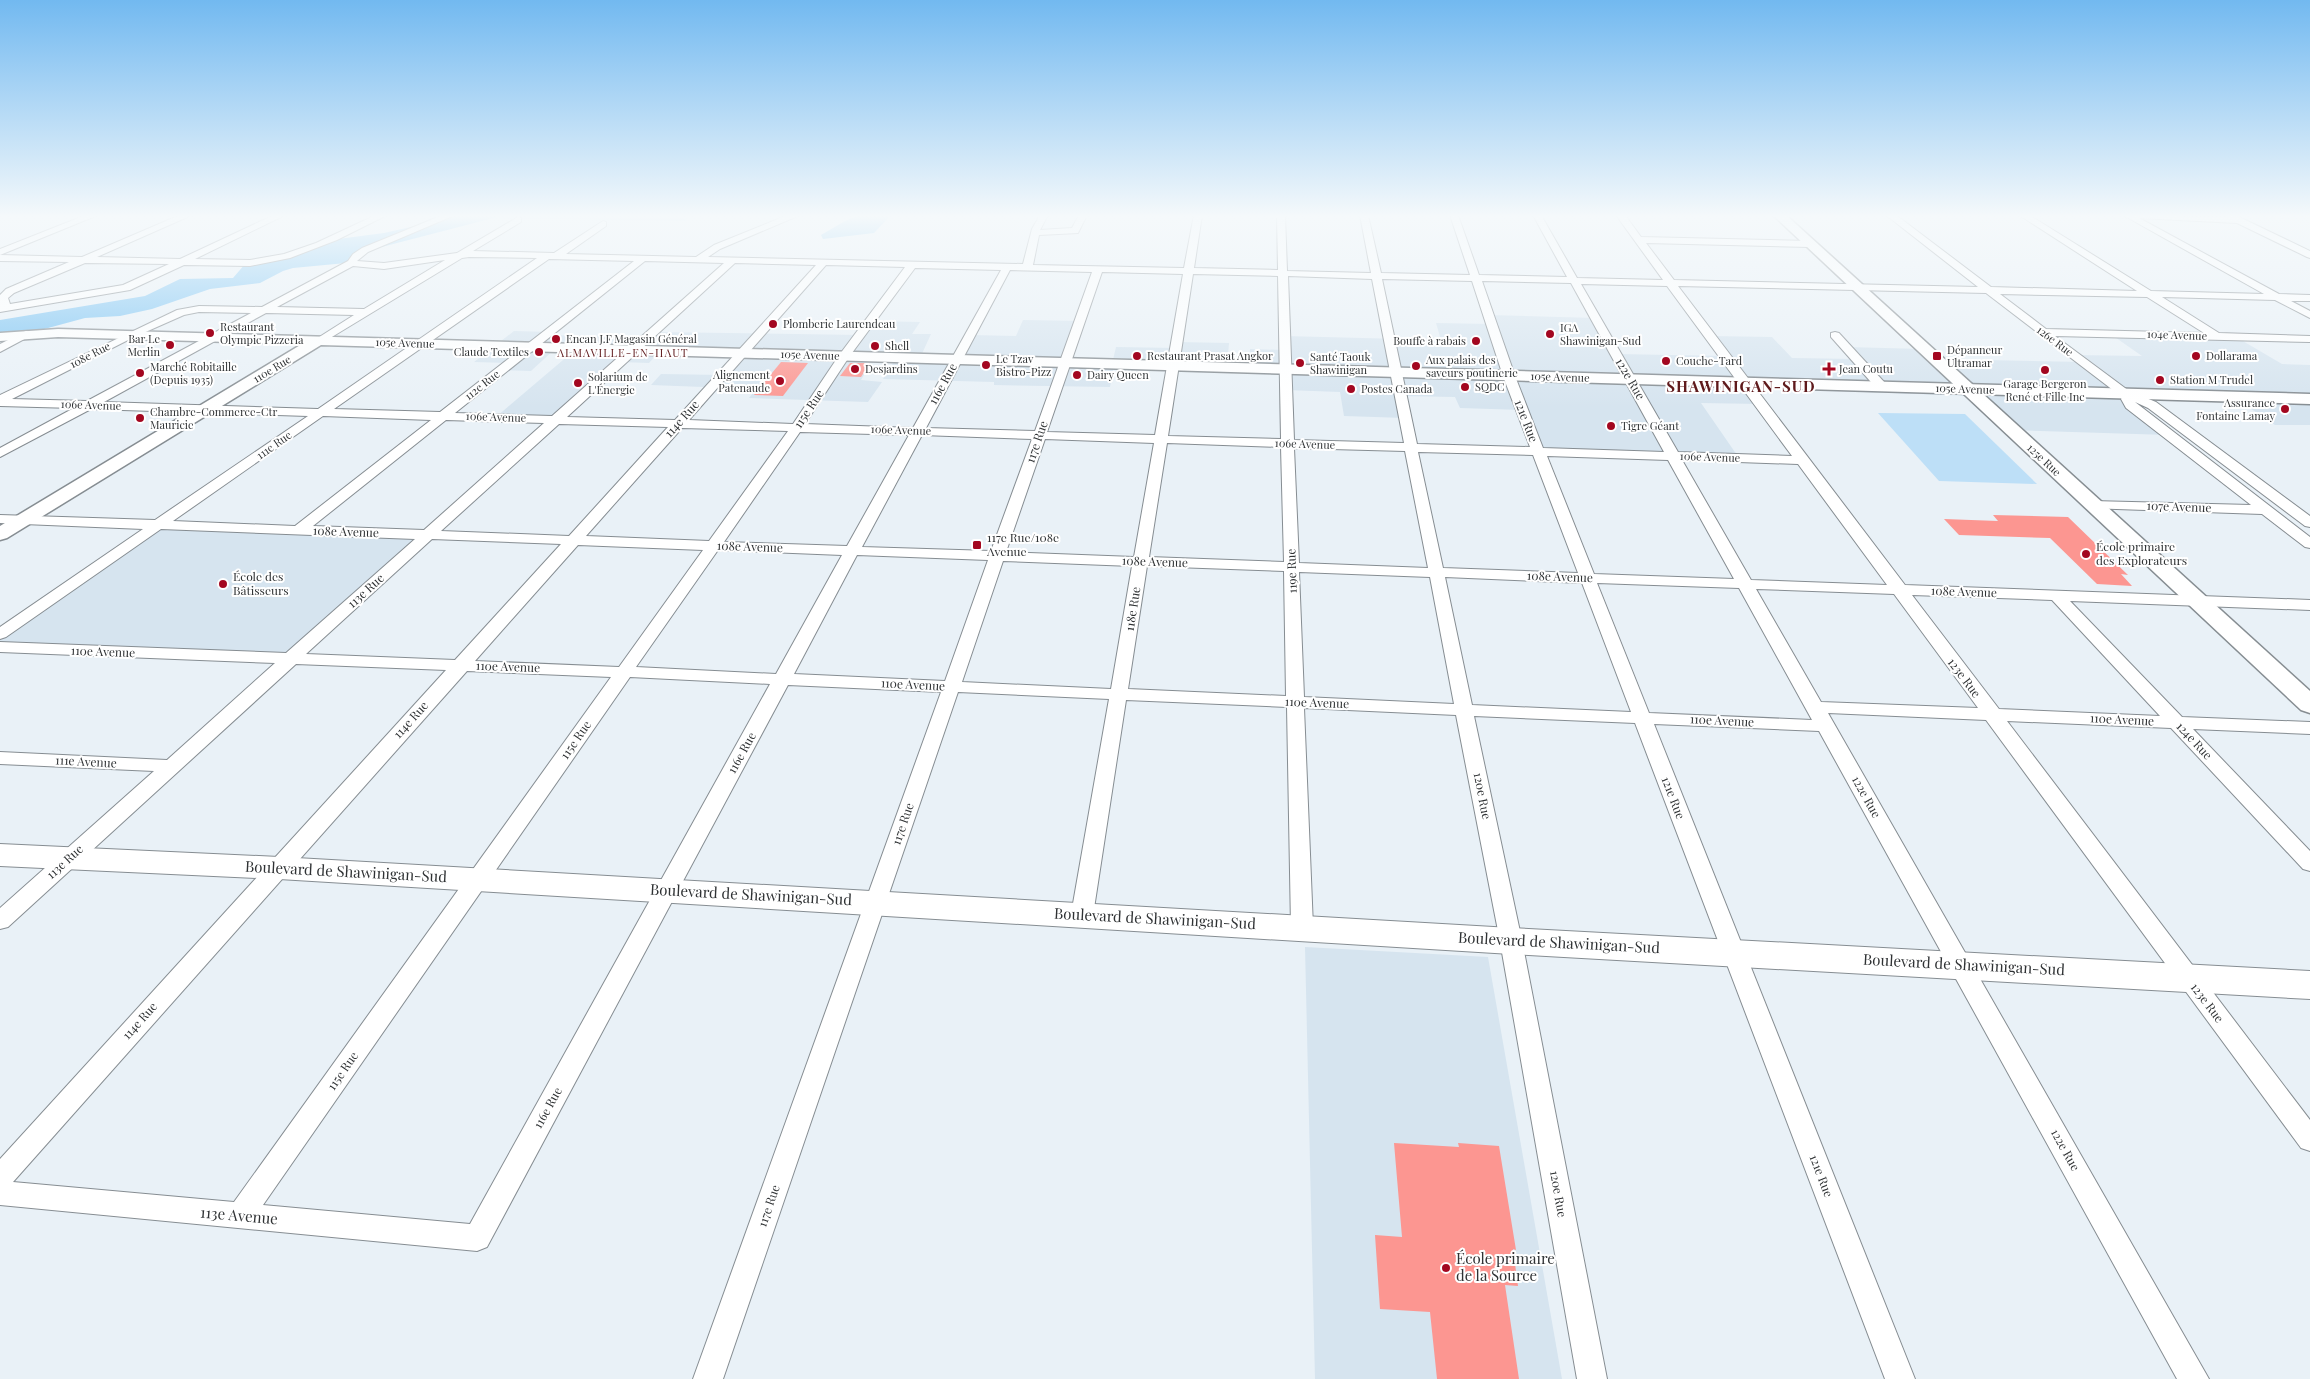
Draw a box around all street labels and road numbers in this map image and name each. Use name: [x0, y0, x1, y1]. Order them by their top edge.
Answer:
street label: 126e Rue: [2034, 322, 2077, 360]
street label: 104e Avenue: [2147, 326, 2208, 343]
street label: 105e Avenue: [375, 334, 435, 351]
street label: 108e Rue: [67, 338, 113, 371]
street label: 105e Avenue: [780, 346, 840, 363]
street label: 110e Rue: [250, 351, 294, 386]
street label: 122e Rue: [1612, 355, 1649, 402]
street label: 116e Rue: [924, 360, 960, 407]
street label: 112e Rue: [461, 366, 503, 403]
street label: 105e Avenue: [1530, 368, 1590, 385]
street label: 105e Avenue: [1935, 380, 1995, 397]
street label: 115e Rue: [789, 386, 827, 431]
street label: 106e Avenue: [60, 396, 122, 413]
street label: 114e Rue: [660, 396, 702, 440]
street label: 121e Rue: [1511, 397, 1542, 444]
street label: 106e Avenue: [465, 408, 527, 425]
street label: 117e Rue: [1021, 418, 1051, 465]
street label: 106e Avenue: [870, 421, 932, 438]
street label: 111e Rue: [253, 427, 295, 462]
street label: 106e Avenue: [1274, 435, 1336, 452]
street label: 125e Rue: [2024, 440, 2065, 479]
street label: 106e Avenue: [1679, 448, 1741, 465]
street label: 107e Avenue: [2146, 497, 2212, 515]
street label: 108e Avenue: [313, 522, 379, 540]
street label: 108e Avenue: [717, 537, 783, 555]
street label: 119e Rue: [1282, 548, 1300, 594]
street label: 108e Avenue: [1122, 552, 1188, 570]
street label: 108e Avenue: [1527, 567, 1593, 585]
street label: 113e Rue: [344, 570, 387, 611]
street label: 108e Avenue: [1931, 582, 1997, 600]
street label: 118e Rue: [1121, 585, 1143, 632]
street label: 110e Avenue: [71, 642, 135, 660]
street label: 123e Rue: [1945, 654, 1985, 700]
street label: 110e Avenue: [476, 657, 540, 675]
street label: 110e Avenue: [881, 674, 946, 694]
street label: 110e Avenue: [1285, 693, 1349, 711]
street label: 114e Rue: [389, 697, 431, 741]
street label: 110e Avenue: [2090, 709, 2155, 729]
street label: 110e Avenue: [1690, 710, 1755, 730]
street label: 115e Rue: [556, 717, 594, 762]
street label: 124e Rue: [2173, 718, 2216, 763]
street label: 116e Rue: [723, 729, 759, 776]
street label: 111e Avenue: [55, 751, 117, 771]
street label: 120e Rue: [1471, 771, 1495, 821]
street label: 122e Rue: [1849, 773, 1885, 820]
street label: 121e Rue: [1658, 774, 1689, 821]
street label: 117e Rue: [887, 800, 917, 847]
street label: 113e Rue: [43, 841, 86, 882]
street label: Boulevard de Shawinigan-Sud: [245, 856, 448, 886]
street label: Boulevard de Shawinigan-Sud: [650, 879, 853, 909]
street label: Boulevard de Shawinigan-Sud: [1054, 903, 1257, 933]
street label: Boulevard de Shawinigan-Sud: [1458, 927, 1661, 957]
street label: Boulevard de Shawinigan-Sud: [1863, 949, 2066, 979]
street label: 123e Rue: [2188, 979, 2228, 1025]
street label: 114e Rue: [118, 998, 160, 1042]
street label: 115e Rue: [323, 1048, 361, 1093]
street label: 116e Rue: [529, 1084, 565, 1131]
street label: 122e Rue: [2048, 1126, 2084, 1173]
street label: 121e Rue: [1806, 1152, 1837, 1199]
street label: 120e Rue: [1547, 1169, 1571, 1218]
street label: 117e Rue: [753, 1182, 783, 1229]
street label: 113e Avenue: [199, 1202, 279, 1228]

